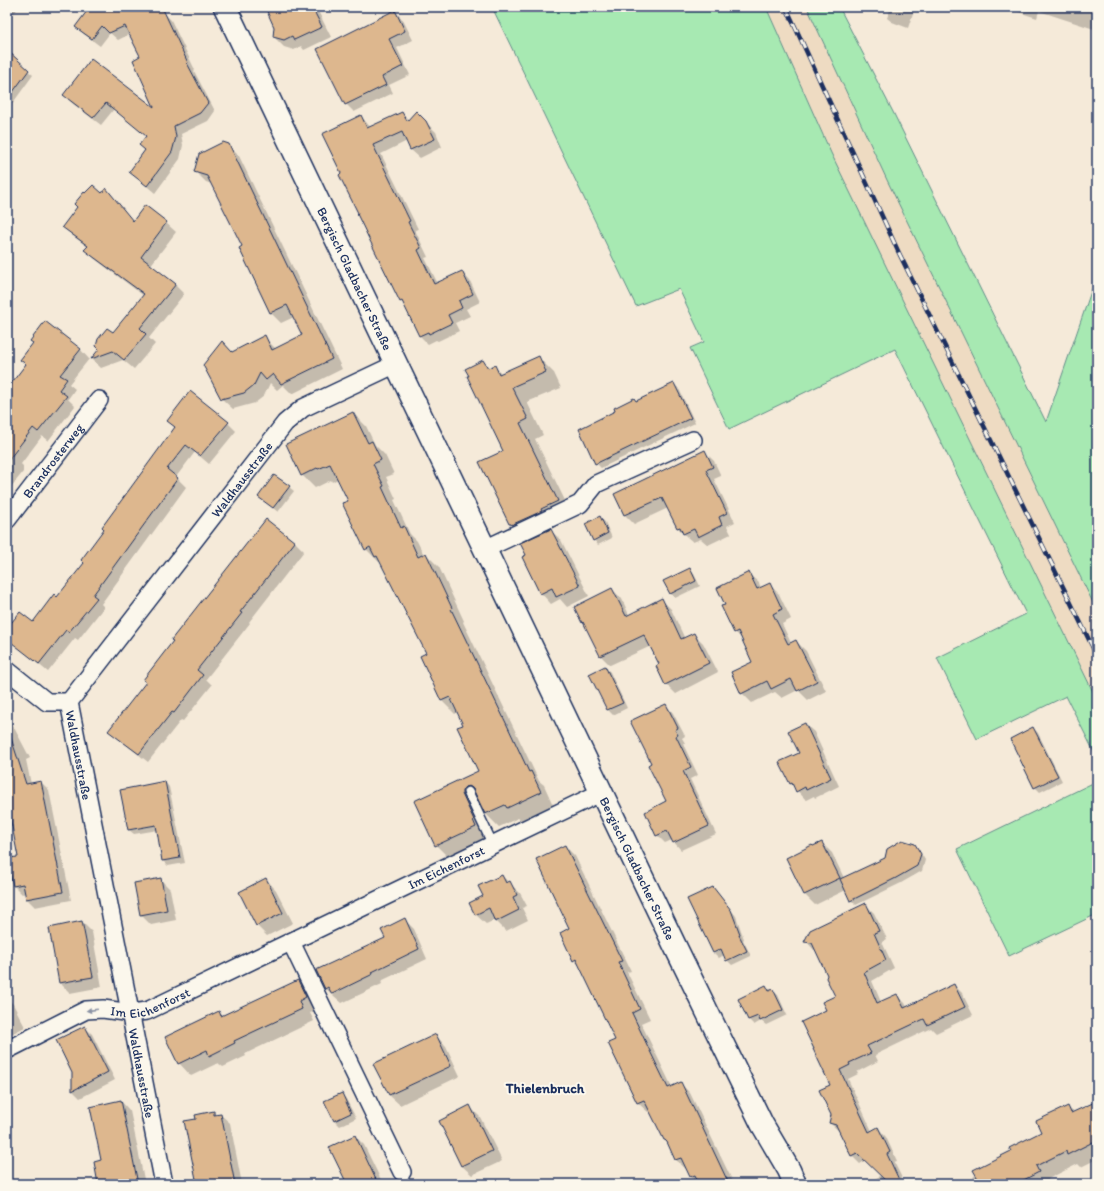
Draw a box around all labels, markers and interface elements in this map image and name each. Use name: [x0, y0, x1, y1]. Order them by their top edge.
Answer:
street label: Bergisch Gladbacher Straße: [314, 205, 395, 353]
street label: Brandrosterweg: [20, 420, 87, 501]
street label: Waldhausstraße: [208, 439, 276, 520]
street label: Waldhausstraße: [62, 709, 95, 801]
street label: Bergisch Gladbacher Straße: [597, 795, 678, 942]
street label: Im Eichenforst: [406, 843, 487, 892]
street label: Im Eichenforst: [110, 984, 193, 1021]
one-way arrow: [86, 1007, 98, 1013]
street label: Waldhausstraße: [125, 1027, 158, 1119]
district label: Thielenbruch: [505, 1080, 585, 1097]

